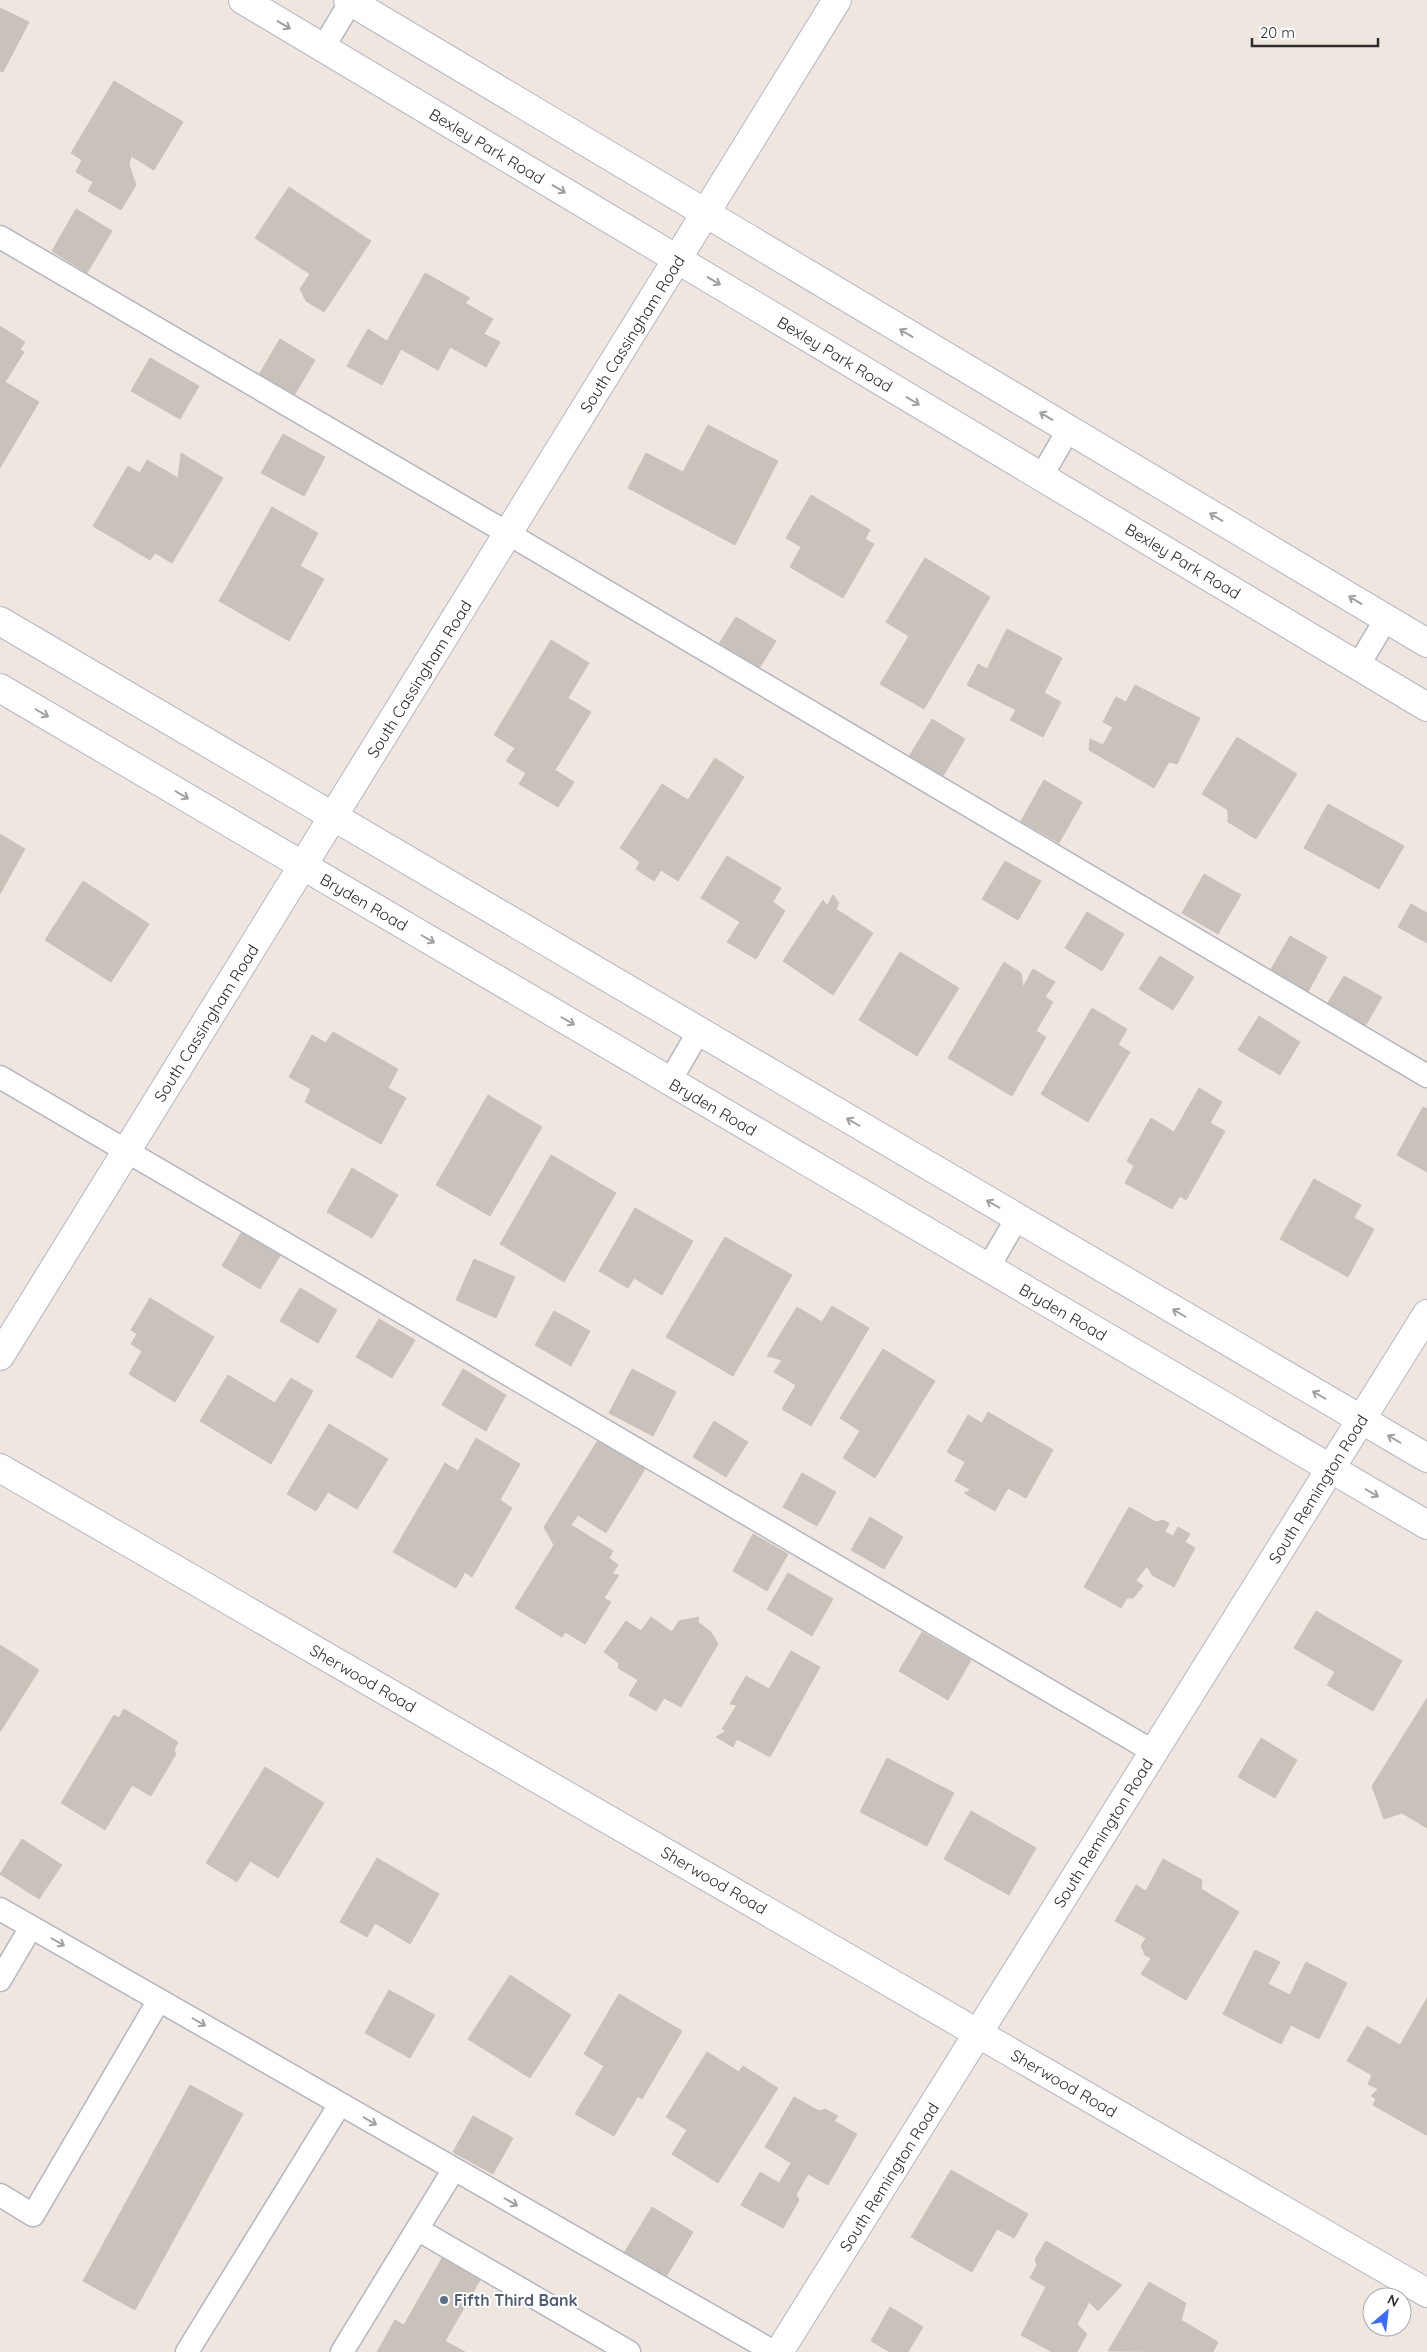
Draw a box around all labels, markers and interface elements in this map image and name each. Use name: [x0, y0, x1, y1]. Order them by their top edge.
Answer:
scale bar: [1252, 15, 1378, 47]
one-way arrow: [277, 20, 292, 30]
text: 20 m: [1260, 23, 1295, 42]
street label: Bexley Park Road: [426, 104, 548, 188]
one-way arrow: [552, 184, 567, 194]
street label: South Cassingham Road: [575, 252, 689, 416]
one-way arrow: [706, 277, 720, 287]
street label: Bexley Park Road: [774, 312, 896, 396]
one-way arrow: [900, 327, 914, 337]
one-way arrow: [906, 396, 920, 406]
one-way arrow: [1039, 410, 1053, 420]
one-way arrow: [1209, 512, 1223, 522]
street label: Bexley Park Road: [1122, 519, 1244, 603]
one-way arrow: [1349, 595, 1363, 605]
street label: South Cassingham Road: [362, 597, 476, 761]
one-way arrow: [35, 708, 49, 718]
one-way arrow: [175, 790, 189, 800]
street label: Bryden Road: [317, 869, 411, 935]
one-way arrow: [421, 935, 435, 945]
street label: South Cassingham Road: [149, 941, 263, 1105]
one-way arrow: [561, 1017, 575, 1027]
street label: Bryden Road: [666, 1074, 760, 1140]
one-way arrow: [846, 1117, 861, 1127]
one-way arrow: [987, 1199, 1001, 1209]
street label: Bryden Road: [1016, 1279, 1110, 1345]
one-way arrow: [1172, 1307, 1187, 1317]
one-way arrow: [1313, 1389, 1327, 1399]
street label: South Remington Road: [1264, 1411, 1372, 1567]
one-way arrow: [1388, 1433, 1402, 1443]
one-way arrow: [1365, 1488, 1380, 1498]
street label: Sherwood Road: [306, 1640, 420, 1716]
street label: South Remington Road: [1049, 1755, 1157, 1911]
street label: Sherwood Road: [657, 1842, 771, 1918]
one-way arrow: [50, 1937, 65, 1947]
one-way arrow: [191, 2018, 205, 2028]
street label: Sherwood Road: [1007, 2045, 1121, 2121]
street label: South Remington Road: [835, 2099, 943, 2255]
one-way arrow: [362, 2116, 377, 2126]
one-way arrow: [503, 2197, 517, 2207]
north arrow: [1362, 2287, 1412, 2337]
place label: Fifth Third Bank: [454, 2290, 578, 2310]
text: N: [1384, 2290, 1402, 2311]
marker: Fifth Third Bank: [438, 2294, 450, 2306]

